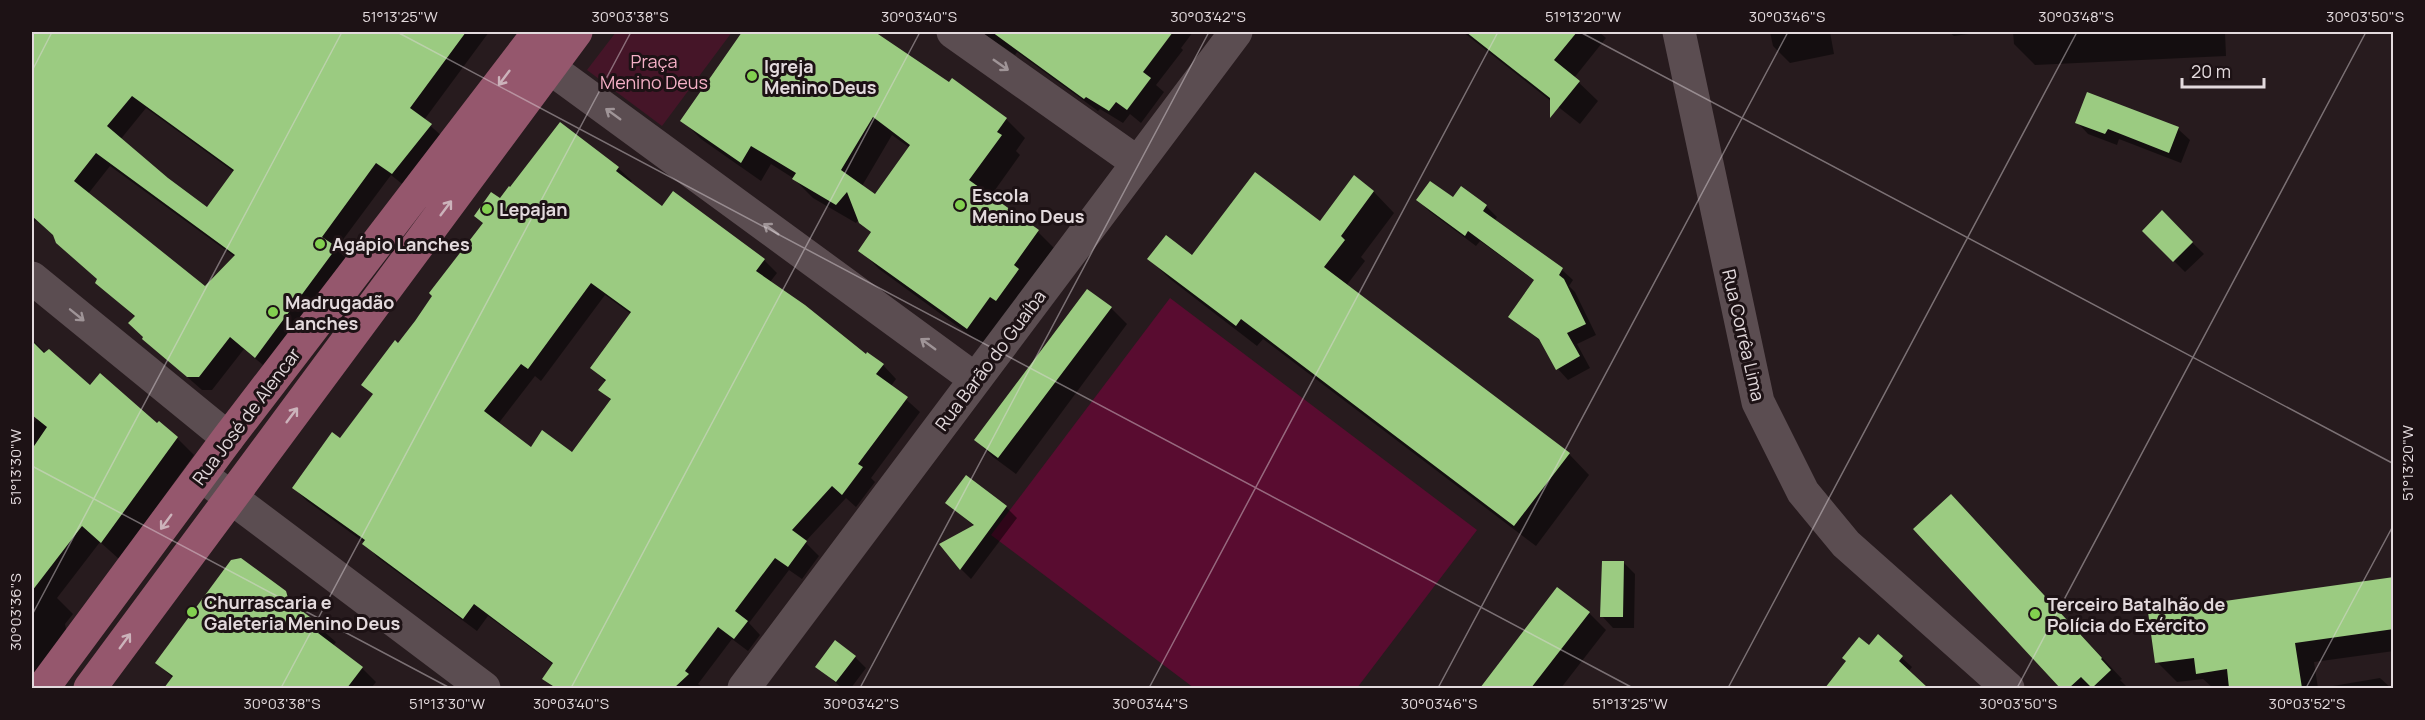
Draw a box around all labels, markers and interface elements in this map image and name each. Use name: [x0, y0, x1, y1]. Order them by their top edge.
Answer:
text: 51°13'25"W: [362, 6, 438, 27]
text: 30°03'38"S: [592, 6, 668, 27]
text: 30°03'40"S: [881, 6, 957, 27]
text: 30°03'42"S: [1170, 6, 1246, 27]
text: 51°13'20"W: [1545, 6, 1621, 27]
text: 30°03'46"S: [1749, 6, 1825, 27]
text: 30°03'48"S: [2038, 6, 2114, 27]
text: 30°03'50"S: [2326, 6, 2404, 27]
park label: Praça Menino Deus: [600, 49, 708, 94]
scale bar: [2182, 51, 2264, 89]
place label: Igreja Menino Deus: [764, 54, 877, 99]
one-way arrow: [992, 59, 1008, 72]
text: 20 m: [2191, 59, 2231, 83]
marker: Igreja Menino Deus: [745, 69, 759, 83]
one-way arrow: [497, 70, 510, 86]
one-way arrow: [606, 108, 622, 121]
place label: Escola Menino Deus: [972, 183, 1085, 228]
place label: Lepajan: [499, 197, 567, 221]
marker: Escola Menino Deus: [953, 198, 967, 212]
one-way arrow: [440, 200, 452, 216]
marker: Lepajan: [480, 202, 494, 216]
one-way arrow: [763, 223, 779, 236]
place label: Agápio Lanches: [332, 232, 470, 256]
marker: Agápio Lanches: [313, 237, 327, 251]
street label: Rua Corrêa Lima: [1717, 267, 1771, 403]
street label: Rua Barão do Guaíba: [929, 285, 1051, 435]
place label: Madrugadão Lanches: [285, 290, 394, 335]
marker: Madrugadão Lanches: [266, 305, 280, 319]
one-way arrow: [69, 308, 84, 322]
one-way arrow: [920, 338, 936, 351]
street label: Rua José de Alencar: [187, 342, 306, 489]
one-way arrow: [286, 407, 298, 423]
text: 51°13'20"W: [2397, 425, 2418, 501]
text: 51°13'30"W: [5, 429, 26, 505]
one-way arrow: [160, 514, 172, 530]
text: 30°03'36"S: [5, 573, 26, 651]
place label: Churrascaria e Galeteria Menino Deus: [204, 590, 401, 635]
place label: Terceiro Batalhão de Polícia do Exército: [2047, 592, 2225, 637]
marker: Churrascaria e Galeteria Menino Deus: [185, 605, 199, 619]
marker: Terceiro Batalhão de Polícia do Exército: [2028, 607, 2042, 621]
one-way arrow: [118, 634, 131, 650]
text: 30°03'38"S: [244, 693, 320, 714]
text: 51°13'30"W: [409, 693, 485, 714]
text: 30°03'40"S: [533, 693, 609, 714]
text: 30°03'42"S: [823, 693, 899, 714]
text: 30°03'44"S: [1112, 693, 1188, 714]
text: 30°03'46"S: [1401, 693, 1477, 714]
text: 51°13'25"W: [1592, 693, 1668, 714]
text: 30°03'50"S: [1979, 693, 2057, 714]
text: 30°03'52"S: [2269, 693, 2345, 714]

